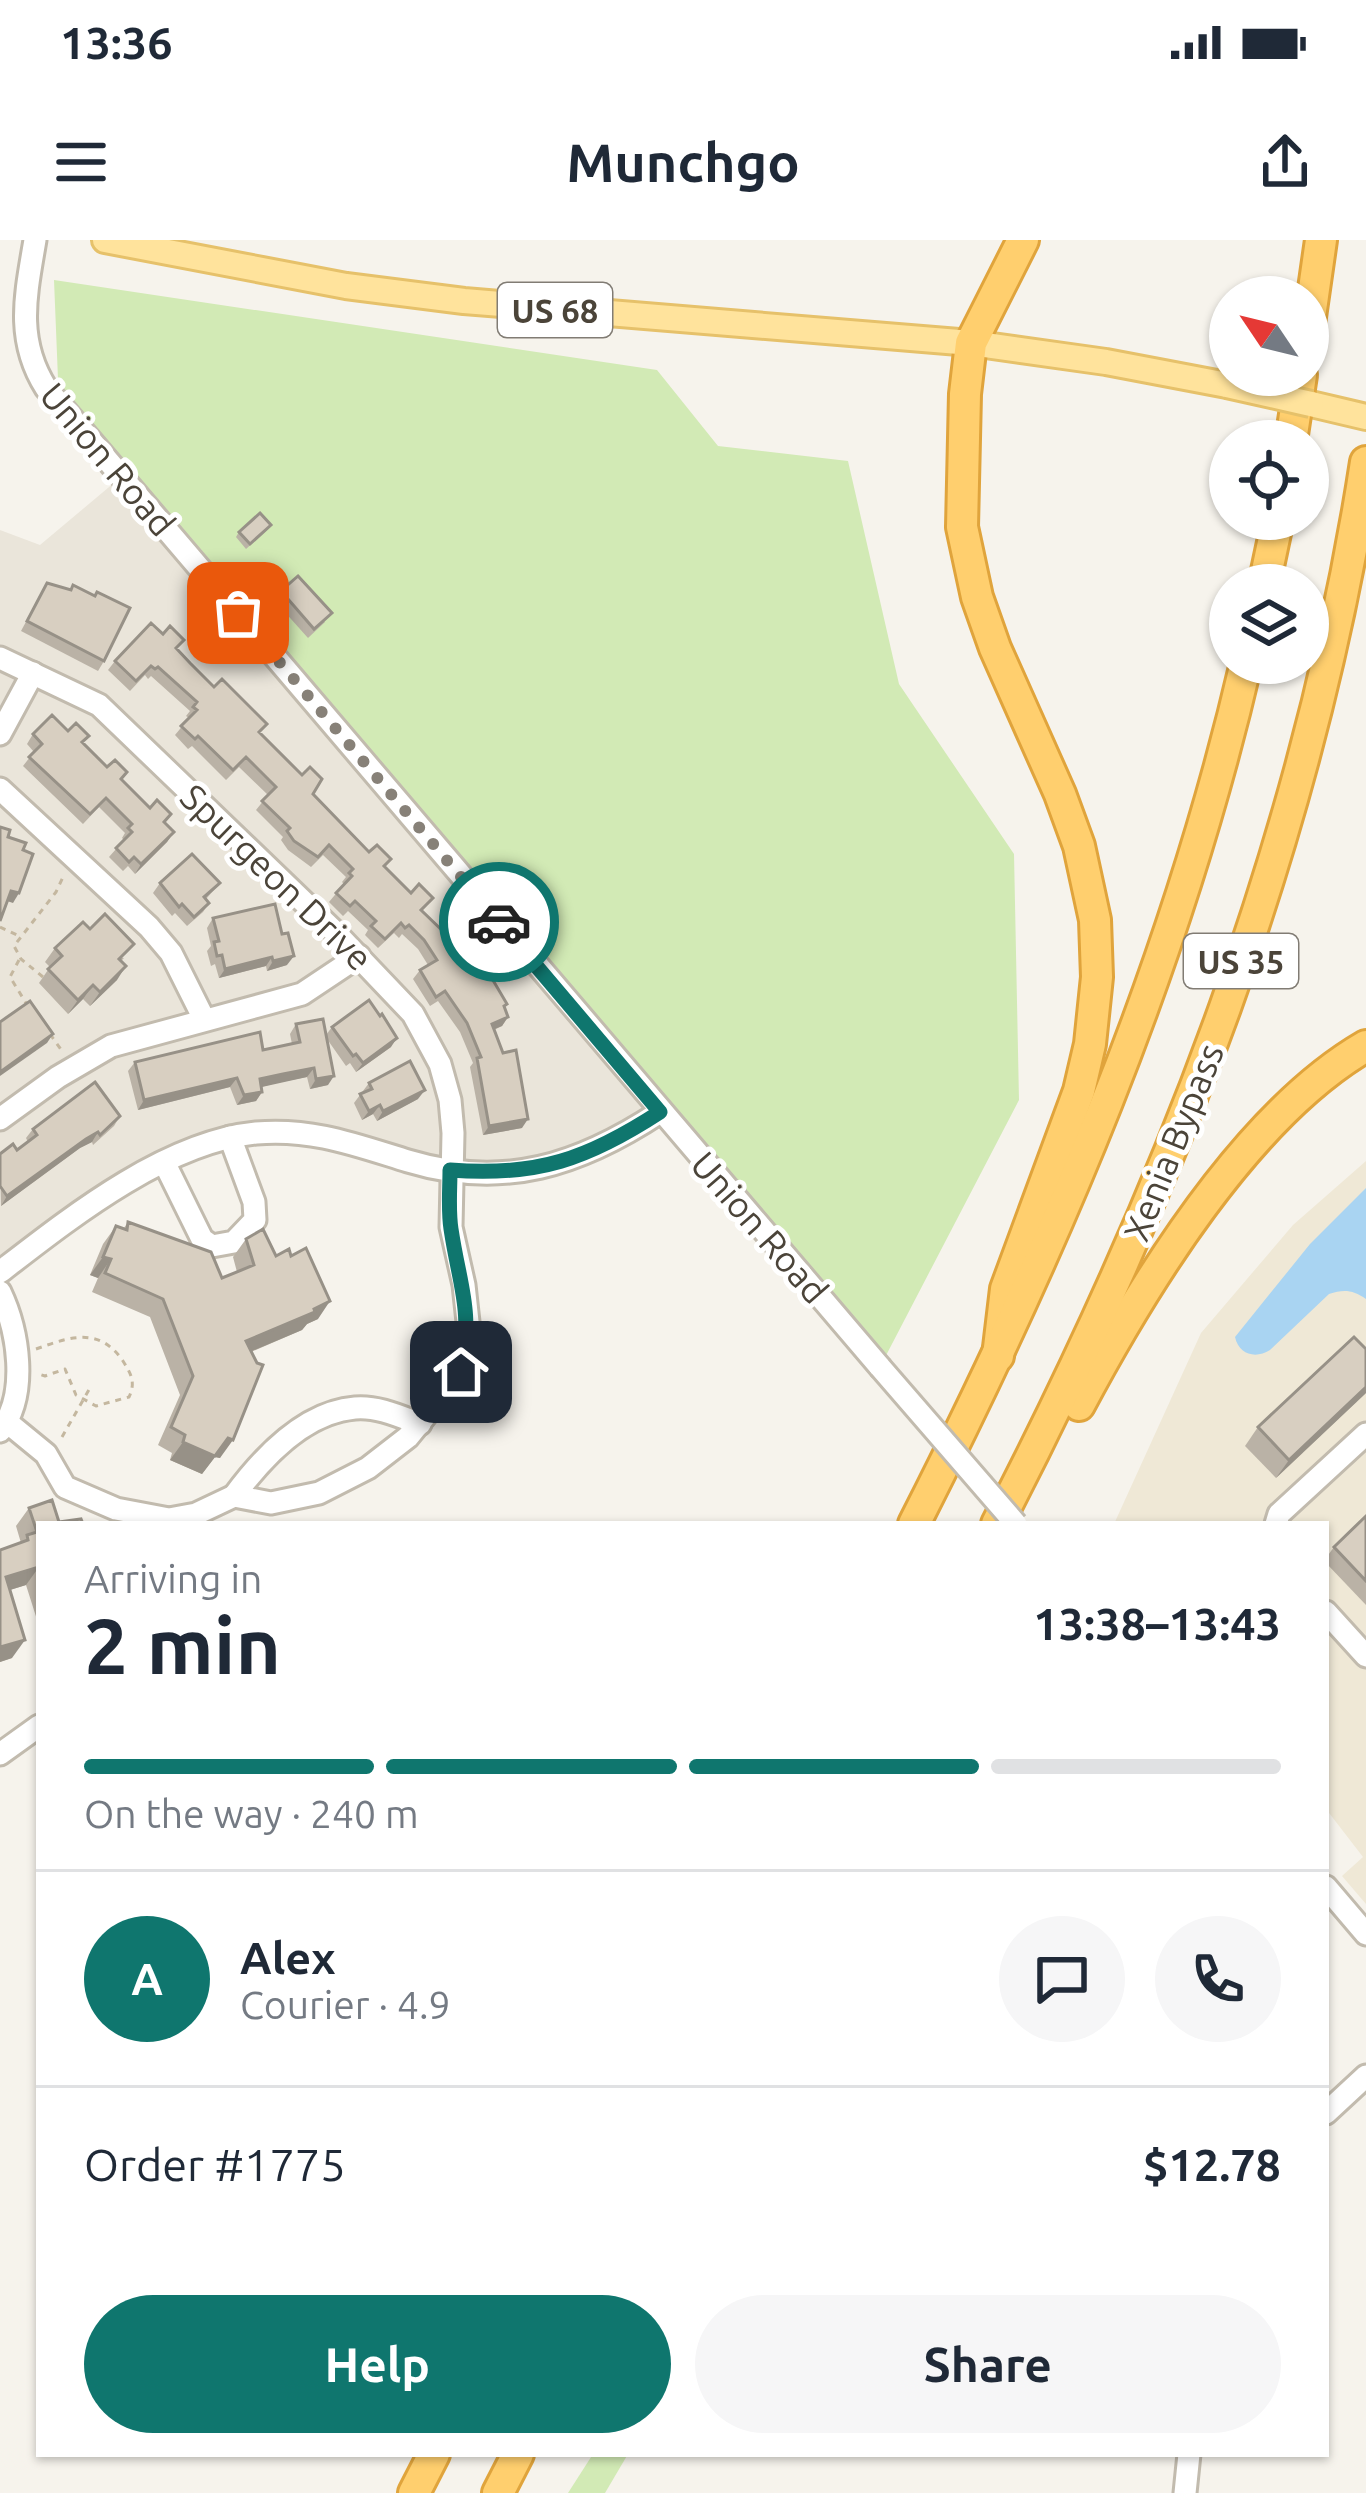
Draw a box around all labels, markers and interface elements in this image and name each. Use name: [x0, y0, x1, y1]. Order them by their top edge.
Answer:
text: 13:36: [60, 17, 173, 68]
icon: menu: [48, 129, 114, 195]
icon: share: [1252, 129, 1318, 195]
text: Munchgo: [566, 132, 800, 192]
north arrow: [1209, 276, 1329, 396]
map controls: [1209, 276, 1329, 684]
road number: US 68: [498, 283, 612, 337]
street label: Union Road: [32, 374, 184, 544]
button: locate: [1209, 420, 1329, 540]
pin: [187, 562, 289, 664]
button: layers: [1209, 564, 1329, 684]
icon: bag: [205, 580, 271, 646]
street label: Spurgeon Drive: [173, 776, 381, 978]
courier: [439, 862, 559, 982]
icon: car: [466, 889, 532, 955]
road number: US 35: [1184, 934, 1298, 988]
street label: Xenia Bypass: [1115, 1038, 1231, 1246]
street label: Union Road: [683, 1143, 837, 1311]
pin: [410, 1321, 512, 1423]
icon: home: [428, 1339, 494, 1405]
text: Arriving in: [84, 1557, 262, 1600]
text: 13:38–13:43: [1033, 1598, 1281, 1649]
text: 2 min: [84, 1601, 281, 1689]
text: On the way · 240 m: [84, 1792, 419, 1835]
button: chat: [999, 1916, 1125, 2042]
button: phone: [1155, 1916, 1281, 2042]
text: Alex: [240, 1932, 336, 1983]
text: A: [131, 1953, 163, 2004]
text: Courier · 4.9: [240, 1983, 451, 2026]
text: Order #1775: [84, 2139, 346, 2190]
text: $12.78: [1143, 2139, 1281, 2190]
button: Help: [84, 2295, 671, 2433]
button: Share: [695, 2295, 1281, 2433]

